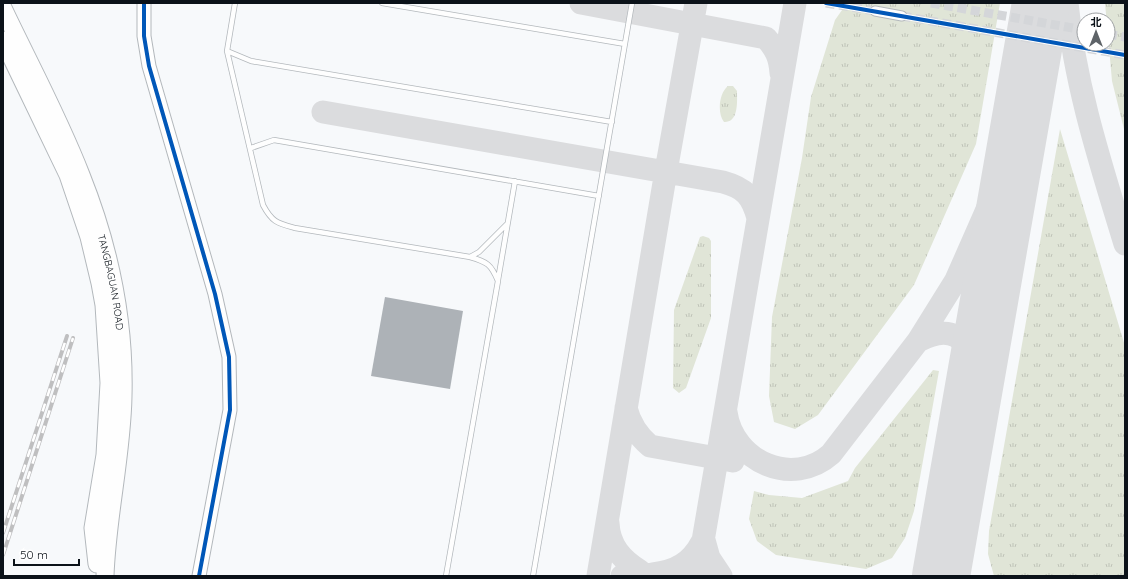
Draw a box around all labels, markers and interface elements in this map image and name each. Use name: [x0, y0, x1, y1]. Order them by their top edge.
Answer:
north arrow: [1076, 12, 1116, 52]
text: 北: [1091, 15, 1102, 29]
street label: TANGBAGUAN ROAD: [95, 233, 127, 331]
scale bar: [14, 541, 79, 567]
text: 50 m: [20, 547, 48, 562]

